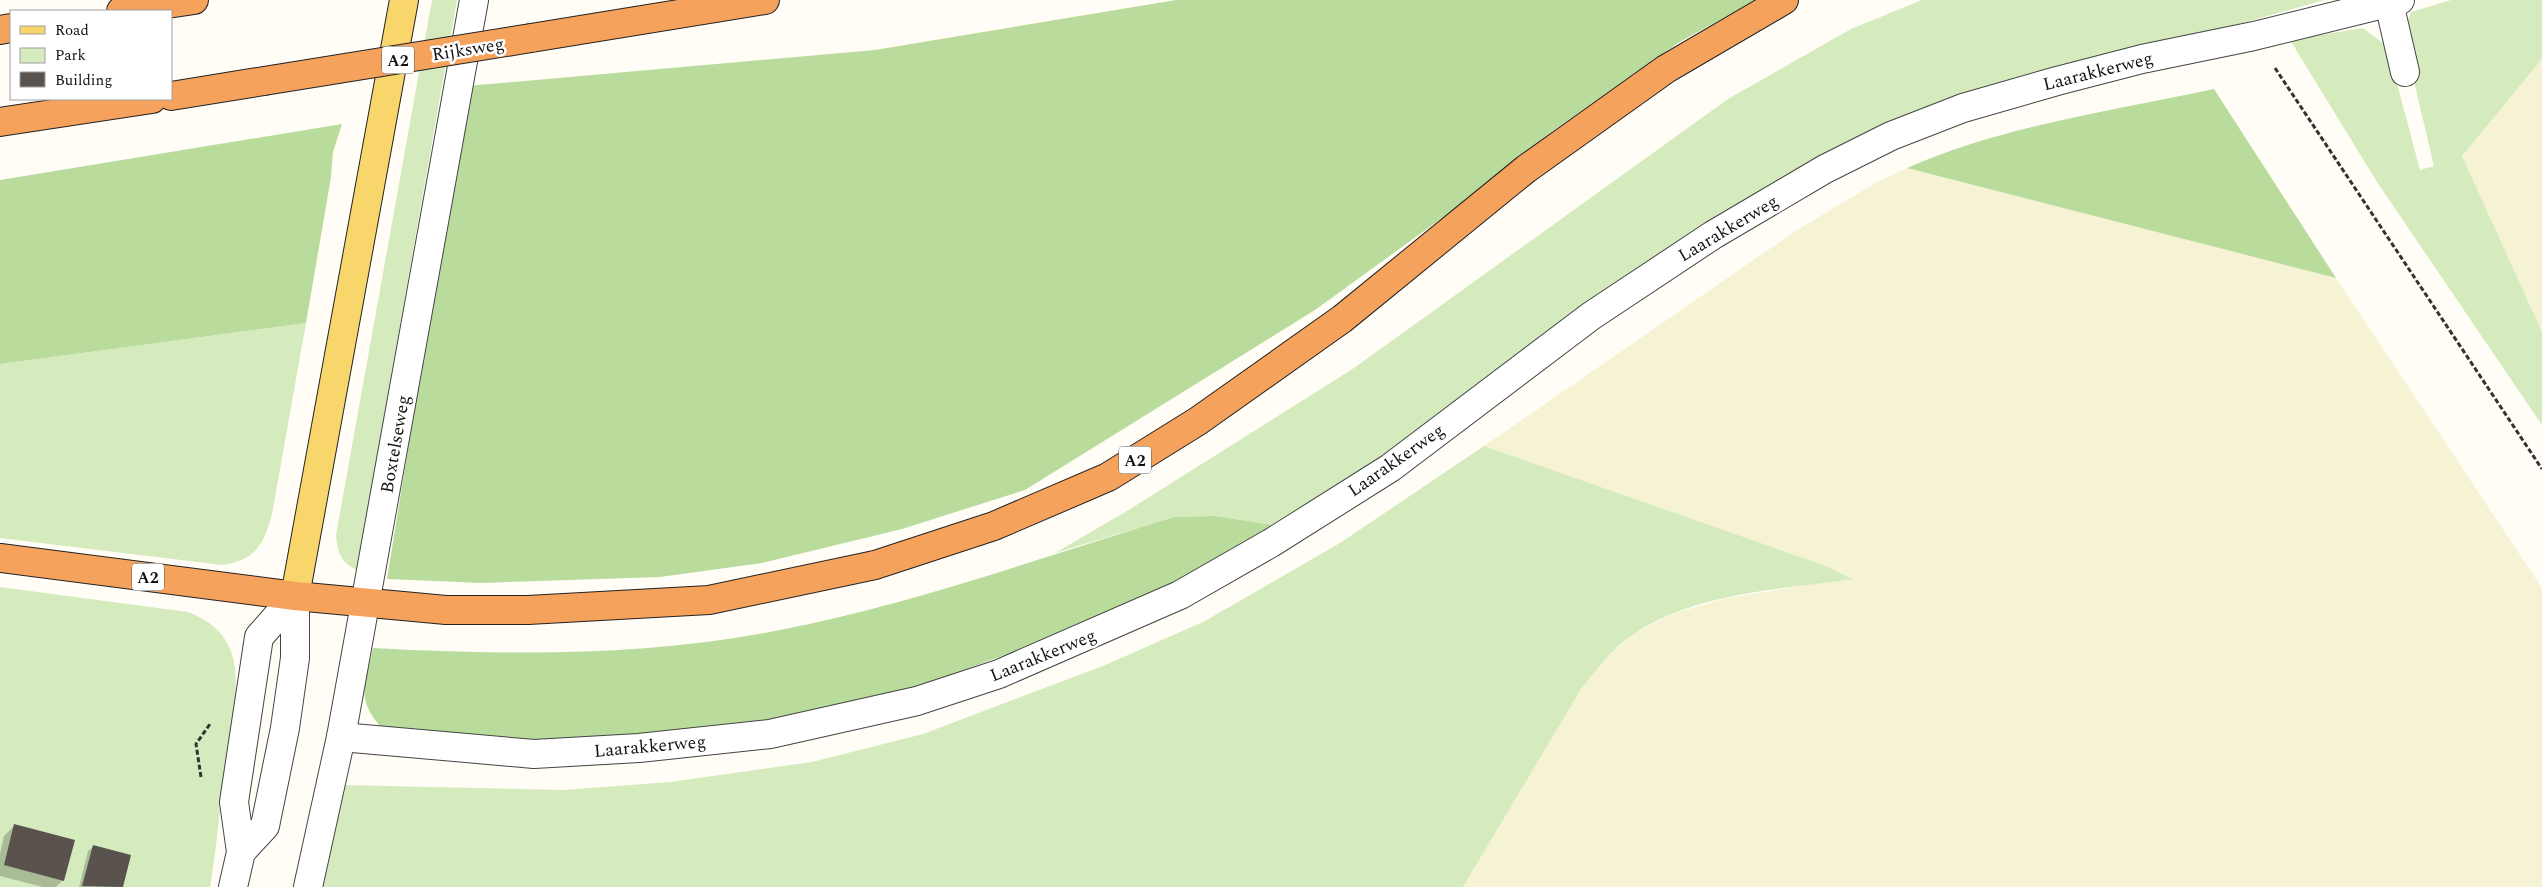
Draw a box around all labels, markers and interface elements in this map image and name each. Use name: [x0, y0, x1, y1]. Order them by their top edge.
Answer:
legend: [10, 10, 172, 100]
text: Road: [55, 19, 89, 42]
street label: Rijksweg: [430, 30, 506, 69]
text: Park: [55, 44, 86, 67]
street label: Laarakkerweg: [2040, 45, 2156, 98]
road number: A2: [382, 46, 414, 74]
text: Building: [55, 69, 112, 92]
street label: Laarakkerweg: [1673, 188, 1783, 269]
street label: Boxtelseweg: [374, 393, 417, 495]
street label: Laarakkerweg: [1342, 417, 1450, 504]
road number: A2: [1119, 446, 1151, 474]
road number: A2: [132, 564, 164, 590]
street label: Laarakkerweg: [986, 622, 1100, 689]
street label: Laarakkerweg: [593, 728, 707, 765]

